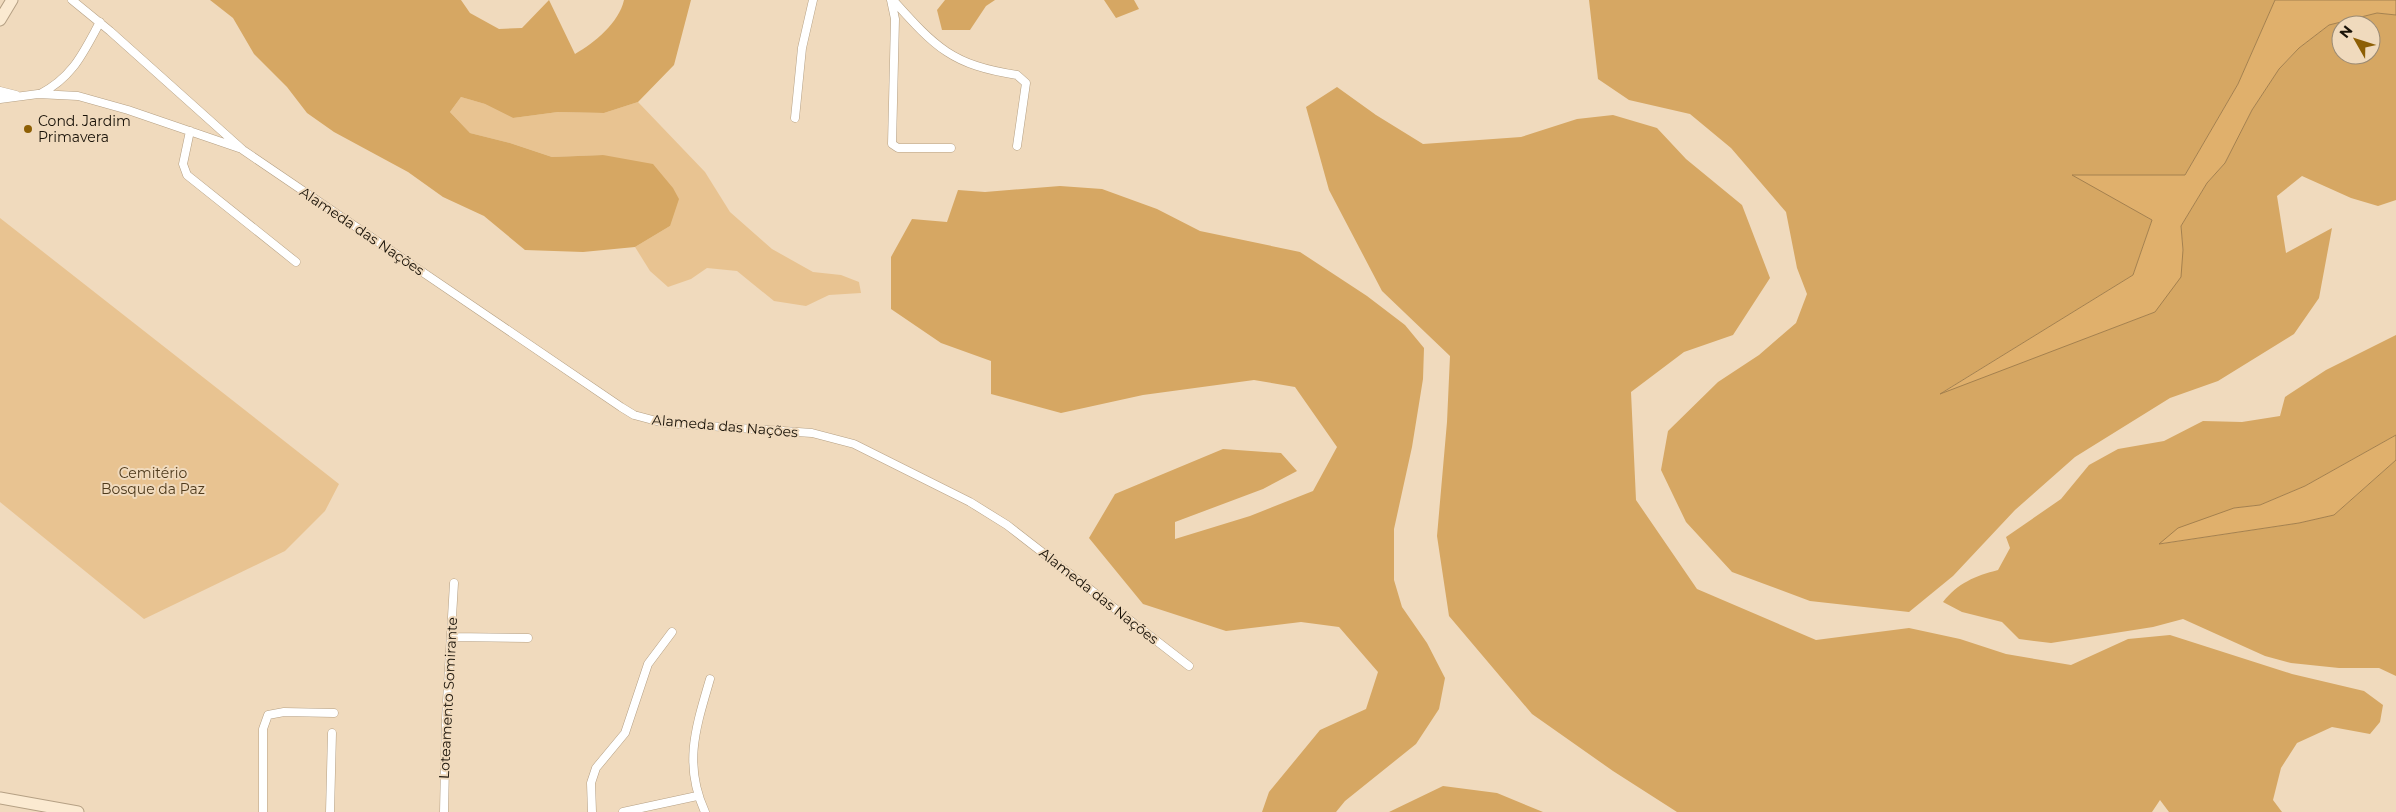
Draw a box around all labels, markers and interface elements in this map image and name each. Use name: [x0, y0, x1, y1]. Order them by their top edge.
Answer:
north arrow: [2331, 15, 2381, 65]
text: N: [2335, 22, 2356, 42]
place label: Cond. Jardim Primavera: [38, 112, 131, 146]
marker: Cond. Jardim Primavera: [22, 123, 34, 135]
street label: Alameda das Nações: [296, 183, 428, 280]
street label: Alameda das Nações: [651, 411, 799, 441]
park label: Cemitério Bosque da Paz: [101, 464, 205, 498]
street label: Alameda das Nações: [1036, 544, 1162, 648]
street label: Loteamento Somirante: [435, 617, 461, 779]

